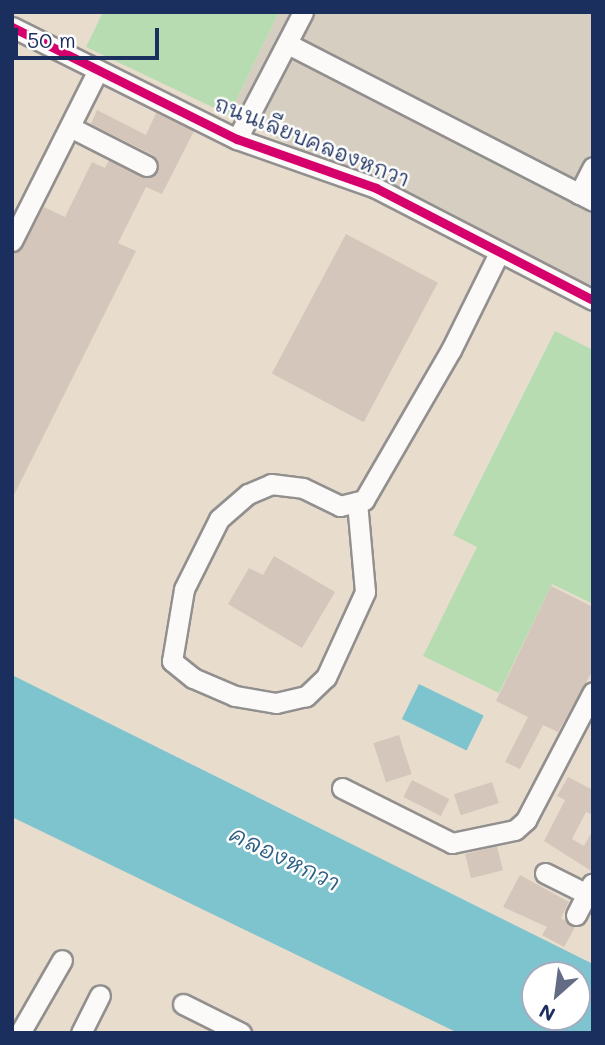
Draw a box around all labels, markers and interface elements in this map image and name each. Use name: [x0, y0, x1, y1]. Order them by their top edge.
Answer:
scale bar: [18, 14, 163, 58]
text: 50 m: [27, 26, 76, 53]
street label: ถนนเลียบคลองหกวา: [211, 90, 413, 192]
water label: คลองหกวา: [225, 819, 345, 897]
north arrow: [521, 961, 591, 1031]
text: N: [535, 999, 559, 1028]

